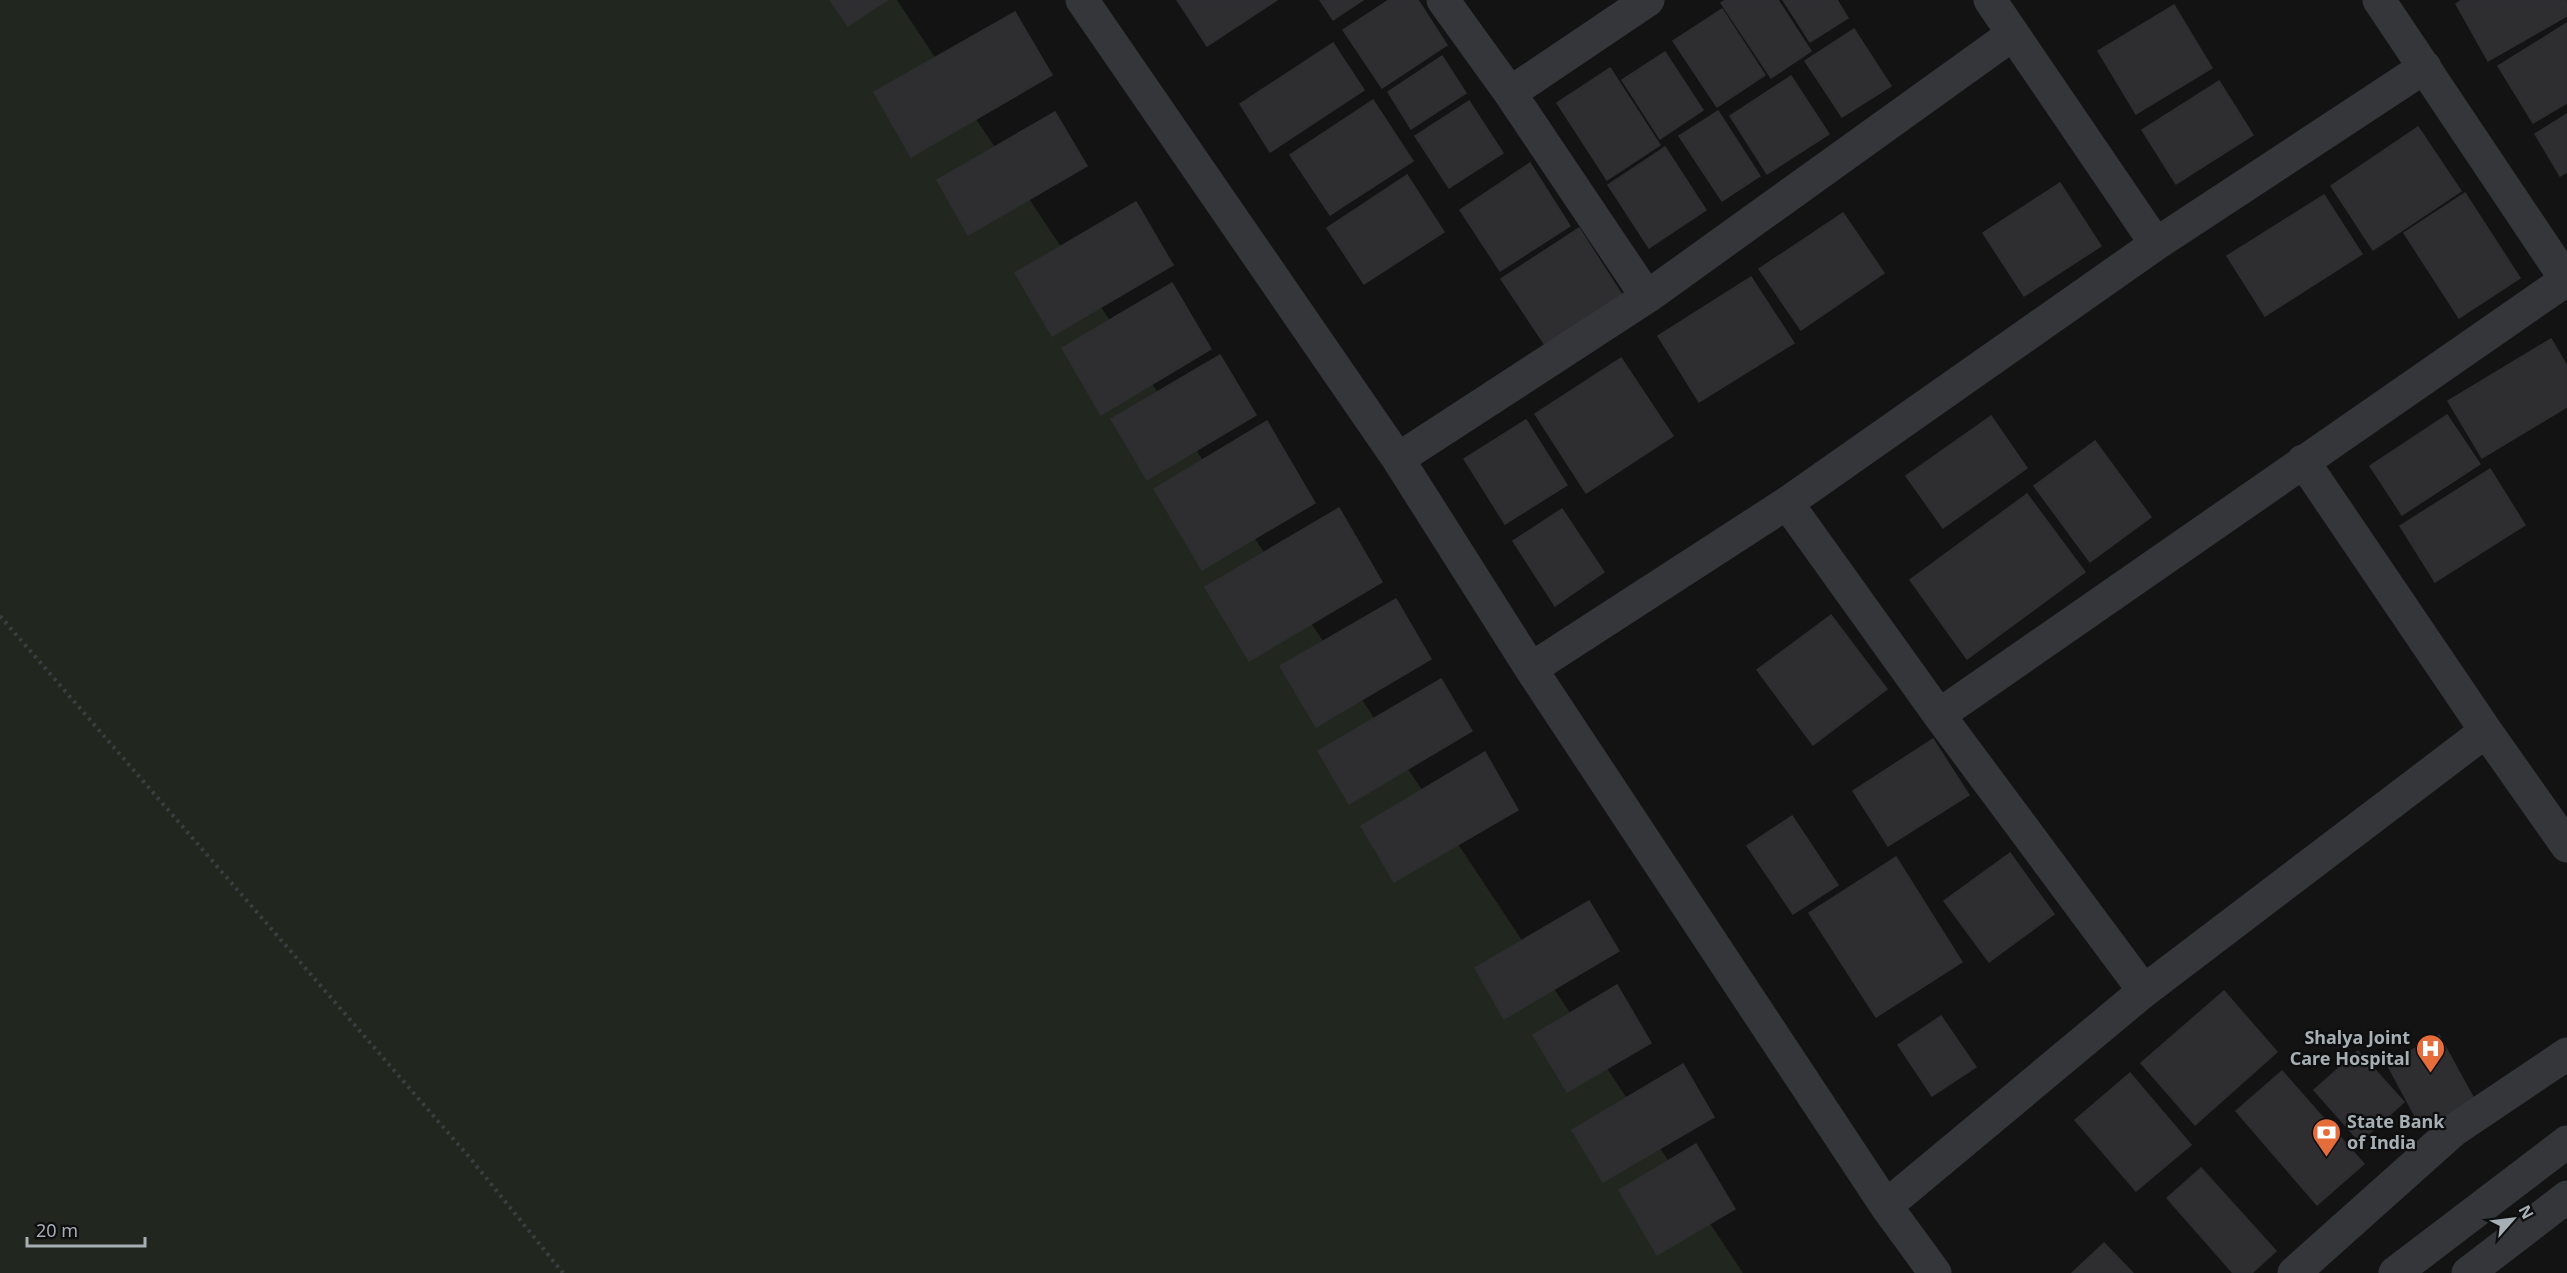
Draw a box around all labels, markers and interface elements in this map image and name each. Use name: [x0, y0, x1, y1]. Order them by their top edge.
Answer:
place label: Shalya Joint Care Hospital: [2290, 1025, 2410, 1070]
hospital icon: Shalya Joint Care Hospital: [2415, 1032, 2447, 1074]
place label: State Bank of India: [2347, 1109, 2445, 1154]
bank icon: State Bank of India: [2310, 1116, 2342, 1158]
north arrow: [2483, 1189, 2543, 1249]
text: N: [2513, 1201, 2539, 1223]
scale bar: [27, 1210, 146, 1248]
text: 20 m: [36, 1218, 78, 1242]

